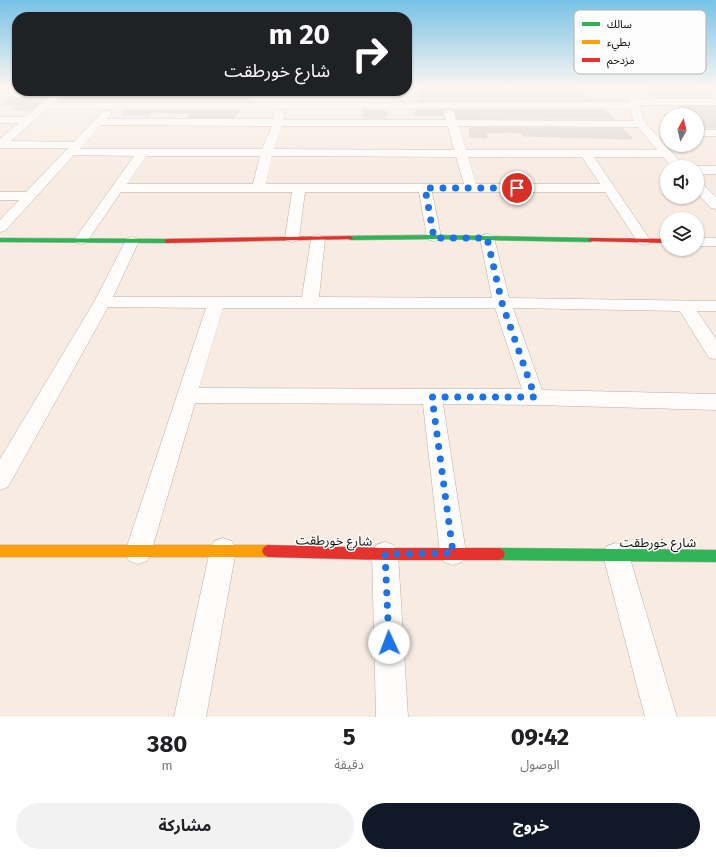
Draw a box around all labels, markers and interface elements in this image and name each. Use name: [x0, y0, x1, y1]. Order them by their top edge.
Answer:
legend: [574, 10, 706, 74]
text: 20 m: [269, 18, 330, 51]
text: سالك: [607, 18, 632, 31]
icon: right: [344, 28, 396, 80]
text: بطيء: [607, 36, 630, 52]
text: مزدحم: [607, 54, 635, 69]
text: شارع خورطقت: [224, 60, 330, 82]
north arrow: [660, 108, 704, 152]
map controls: [660, 108, 704, 256]
button: sound: [660, 160, 704, 204]
pin: [500, 171, 534, 205]
icon: arrive: [506, 177, 528, 199]
button: layers: [660, 212, 704, 256]
street label: شارع خورطقت: [296, 532, 372, 552]
street label: شارع خورطقت: [620, 535, 696, 553]
position arrow: [368, 622, 410, 664]
text: 5: [343, 723, 356, 751]
text: 09:42: [511, 723, 569, 751]
text: 380: [147, 730, 187, 758]
text: دقيقة: [334, 757, 364, 772]
text: الوصول: [520, 757, 560, 772]
text: m: [162, 758, 173, 773]
button: مشاركة: [16, 803, 354, 849]
button: خروج: [362, 803, 700, 849]

